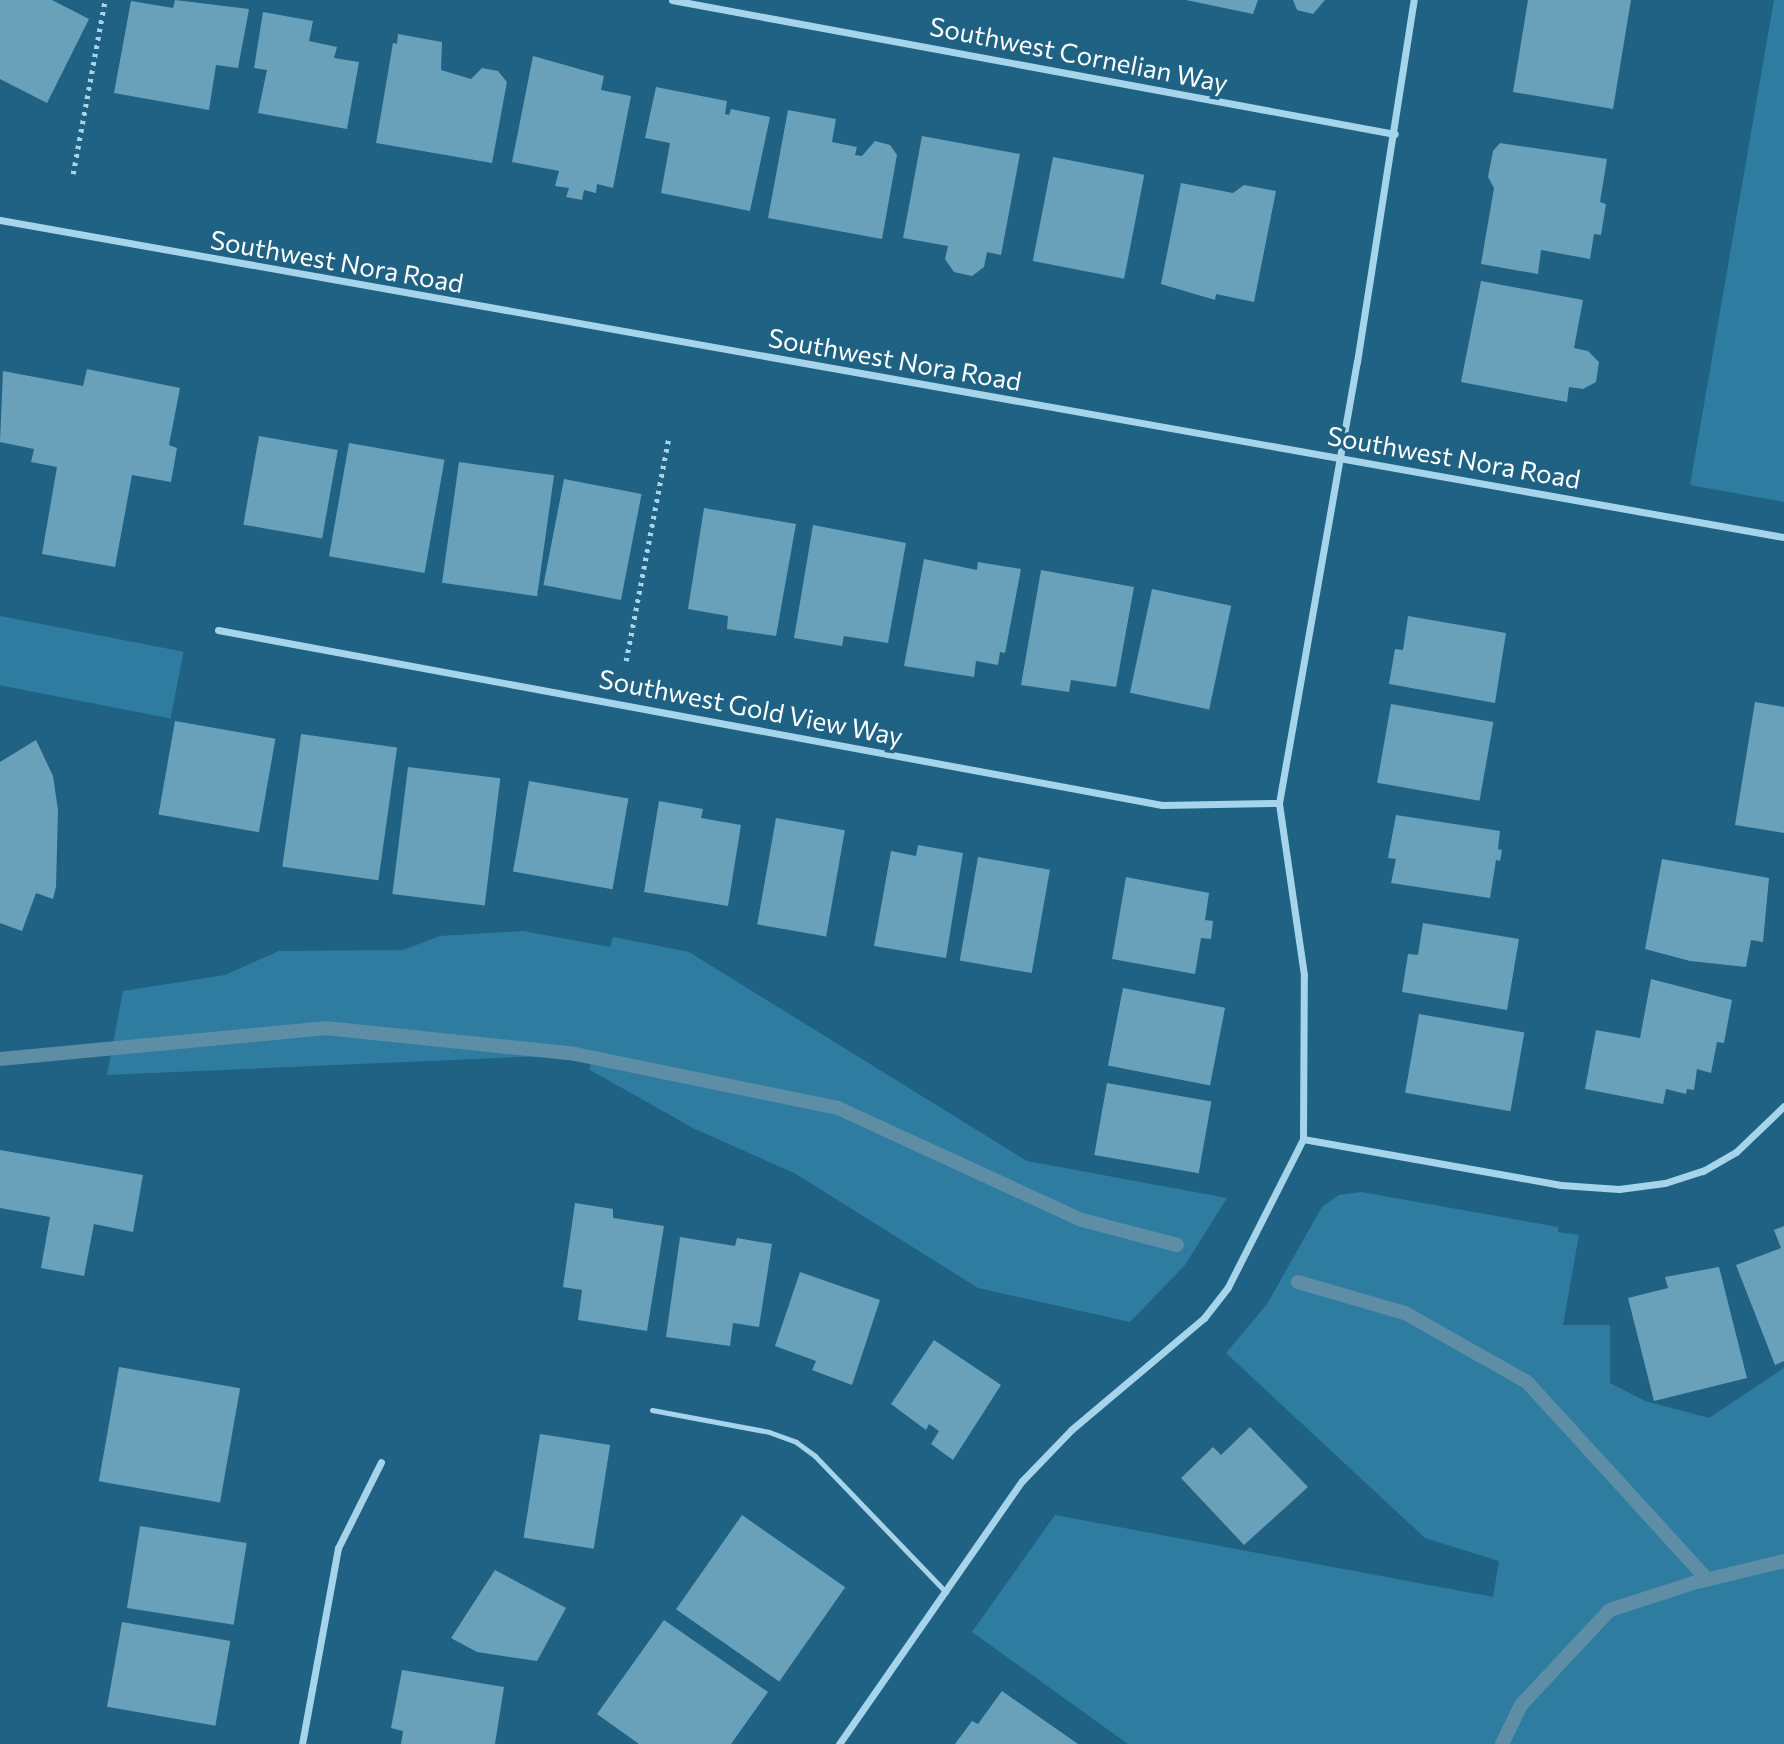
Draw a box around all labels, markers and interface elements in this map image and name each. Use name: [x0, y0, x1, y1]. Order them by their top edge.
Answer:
street label: Southwest Cornelian Way: [927, 10, 1231, 98]
street label: Southwest Nora Road: [208, 223, 466, 299]
street label: Southwest Nora Road: [766, 321, 1024, 397]
street label: Southwest Nora Road: [1325, 419, 1583, 495]
street label: Southwest Gold View Way: [596, 662, 906, 752]

